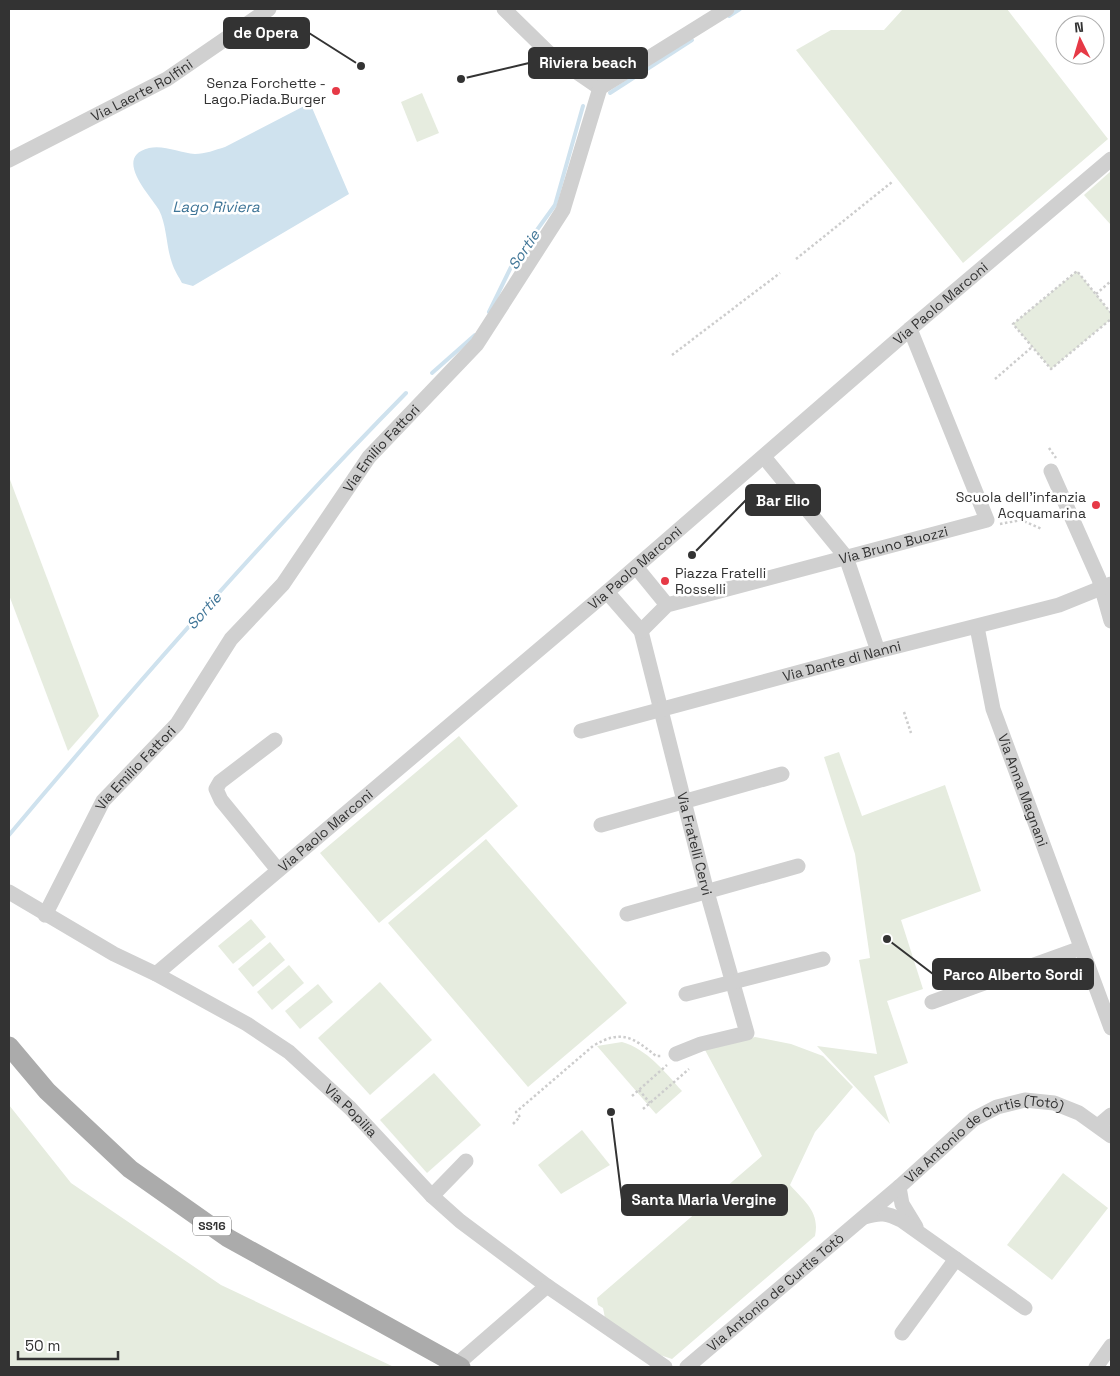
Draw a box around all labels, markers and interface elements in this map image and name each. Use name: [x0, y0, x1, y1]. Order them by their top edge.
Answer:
north arrow: [1055, 15, 1105, 65]
callout: de Opera: [224, 18, 309, 48]
text: N: [1073, 18, 1084, 36]
text: de Opera: [234, 23, 299, 42]
callout: Riviera beach: [529, 48, 647, 78]
text: Riviera beach: [539, 53, 637, 72]
street label: Via Laerte Rolfini: [88, 55, 196, 125]
place label: Senza Forchette - Lago.Piada.Burger: [204, 74, 326, 108]
marker: Senza Forchette - Lago.Piada.Burger: [330, 85, 342, 97]
water label: Lago Riviera: [172, 197, 260, 216]
water label: Sortie: [504, 225, 544, 273]
street label: Via Paolo Marconi: [889, 258, 991, 349]
street label: Via Emilio Fattori: [339, 400, 424, 496]
callout: Bar Elio: [746, 485, 820, 515]
place label: Scuola dell'infanzia Acquamarina: [956, 488, 1086, 522]
text: Bar Elio: [756, 491, 810, 510]
marker: Scuola dell'infanzia Acquamarina: [1090, 499, 1102, 511]
street label: Via Paolo Marconi: [584, 522, 686, 613]
street label: Via Bruno Buozzi: [837, 522, 950, 568]
place label: Piazza Fratelli Rosselli: [675, 564, 766, 598]
marker: Piazza Fratelli Rosselli: [659, 575, 671, 587]
water label: Sortie: [182, 587, 226, 633]
street label: Via Dante di Nanni: [781, 637, 903, 685]
street label: Via Emilio Fattori: [91, 722, 180, 813]
street label: Via Anna Magnani: [994, 731, 1052, 849]
street label: Via Paolo Marconi: [274, 785, 376, 876]
street label: Via Fratelli Cervi: [673, 790, 716, 897]
callout: Parco Alberto Sordi: [933, 959, 1093, 989]
text: Parco Alberto Sordi: [943, 965, 1083, 984]
street label: Via Popilia: [321, 1080, 381, 1141]
street label: Via Antonio de Curtis (Totò): [901, 1091, 1067, 1187]
callout: Santa Maria Vergine: [622, 1185, 787, 1215]
text: Santa Maria Vergine: [632, 1190, 777, 1209]
road number: SS16: [193, 1216, 231, 1236]
street label: Via Antonio de Curtis Totò: [703, 1229, 848, 1355]
scale bar: [18, 1328, 118, 1360]
text: 50 m: [25, 1336, 60, 1355]

